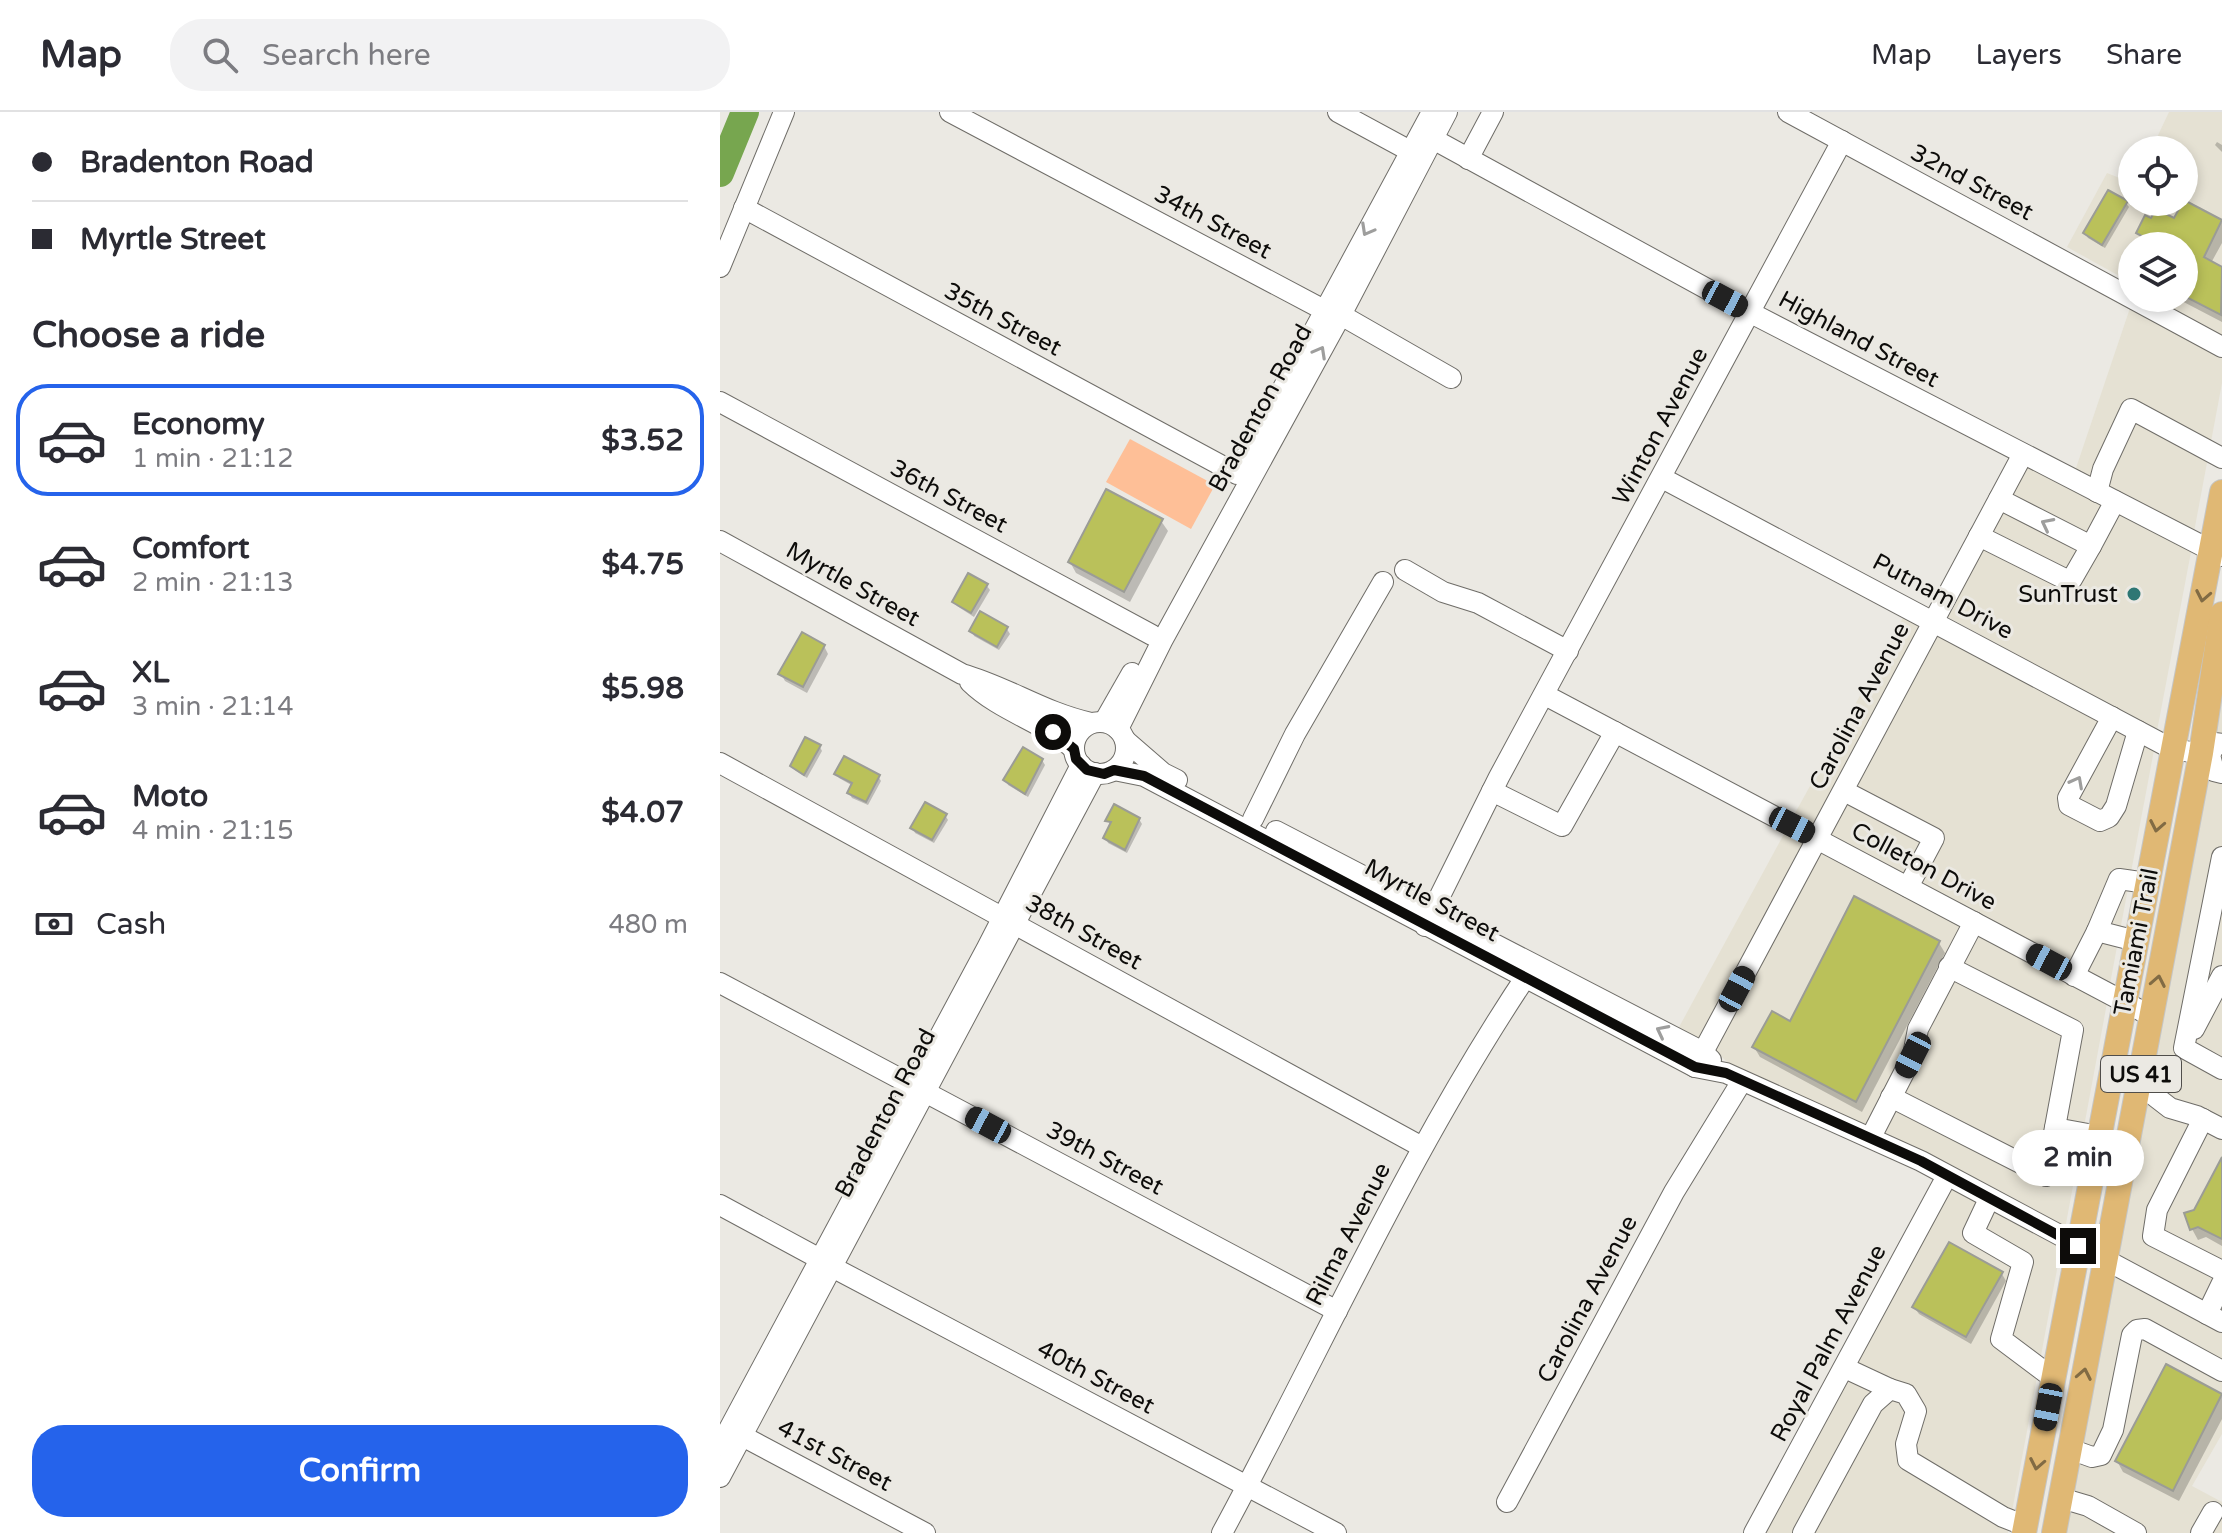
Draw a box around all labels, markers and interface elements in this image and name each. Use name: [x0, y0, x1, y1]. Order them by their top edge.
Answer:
search box: [170, 19, 730, 91]
text: Map: [40, 32, 122, 78]
icon: search: [198, 33, 242, 77]
text: Search here: [262, 37, 431, 74]
text: Map: [1871, 38, 1932, 72]
text: Layers: [1976, 38, 2062, 72]
text: Share: [2106, 38, 2182, 72]
map controls: [2118, 136, 2198, 312]
button: locate: [2118, 136, 2198, 216]
street label: 32nd Street: [1905, 138, 2038, 227]
text: Bradenton Road: [80, 144, 314, 181]
street label: 34th Street: [1149, 179, 1276, 265]
text: Myrtle Street: [80, 221, 266, 258]
one-way arrow: [1362, 221, 1377, 236]
button: layers: [2118, 232, 2198, 312]
street label: 35th Street: [939, 276, 1066, 362]
car: [1698, 277, 1752, 321]
street label: Highland Street: [1774, 285, 1944, 394]
text: Choose a ride: [32, 314, 265, 357]
street label: Bradenton Road: [1202, 319, 1318, 497]
street label: Winton Avenue: [1607, 342, 1714, 510]
one-way arrow: [1310, 346, 1326, 361]
icon: car: [36, 404, 108, 476]
text: Economy: [132, 406, 265, 443]
text: $3.52: [601, 422, 684, 459]
text: 1 min · 21:12: [132, 443, 294, 474]
street label: 36th Street: [885, 453, 1012, 539]
one-way arrow: [2041, 518, 2055, 533]
icon: car: [36, 528, 108, 600]
text: Comfort: [132, 530, 250, 567]
street label: Myrtle Street: [781, 536, 925, 633]
text: $4.75: [602, 546, 684, 583]
street label: Putnam Drive: [1867, 547, 2018, 646]
text: 2 min · 21:13: [132, 567, 294, 598]
place label: SunTrust: [2018, 580, 2118, 609]
marker: SunTrust: [2125, 585, 2143, 603]
one-way arrow: [2195, 589, 2212, 602]
street label: Carolina Avenue: [1803, 617, 1916, 795]
icon: car: [36, 652, 108, 724]
text: XL: [132, 654, 169, 691]
text: $5.98: [602, 670, 684, 707]
text: 3 min · 21:14: [132, 691, 294, 722]
route start: [1035, 714, 1071, 750]
icon: car: [36, 776, 108, 848]
one-way arrow: [2067, 776, 2083, 790]
text: Moto: [132, 778, 208, 815]
text: $4.07: [601, 794, 684, 831]
car: [1765, 803, 1819, 847]
text: 4 min · 21:15: [132, 815, 294, 846]
street label: Colleton Drive: [1846, 816, 2001, 917]
one-way arrow: [2150, 819, 2167, 833]
street label: Myrtle Street: [1359, 853, 1504, 948]
street label: Tamiami Trail: [2108, 866, 2165, 1018]
street label: 38th Street: [1020, 889, 1147, 976]
icon: cash: [32, 902, 76, 946]
text: Cash: [96, 906, 166, 943]
text: 480 m: [608, 909, 688, 940]
car: [2022, 940, 2076, 984]
car: [1715, 962, 1759, 1016]
one-way arrow: [2148, 974, 2165, 987]
street label: Bradenton Road: [829, 1024, 942, 1203]
one-way arrow: [1655, 1025, 1670, 1040]
car: [1891, 1028, 1935, 1082]
road number: US 41: [2101, 1056, 2181, 1092]
car: [961, 1103, 1015, 1147]
street label: 39th Street: [1041, 1115, 1168, 1201]
callout: 2 min: [2012, 1130, 2144, 1186]
text: 2 min: [2043, 1142, 2113, 1173]
street label: Rilma Avenue: [1300, 1158, 1397, 1311]
street label: Carolina Avenue: [1531, 1210, 1644, 1388]
route end: [2060, 1228, 2096, 1264]
street label: Royal Palm Avenue: [1764, 1240, 1893, 1447]
street label: 40th Street: [1032, 1334, 1159, 1420]
one-way arrow: [2074, 1367, 2091, 1381]
car: [2032, 1381, 2064, 1433]
street label: 41st Street: [773, 1413, 897, 1498]
button: Confirm: [32, 1425, 688, 1517]
one-way arrow: [2030, 1457, 2047, 1471]

